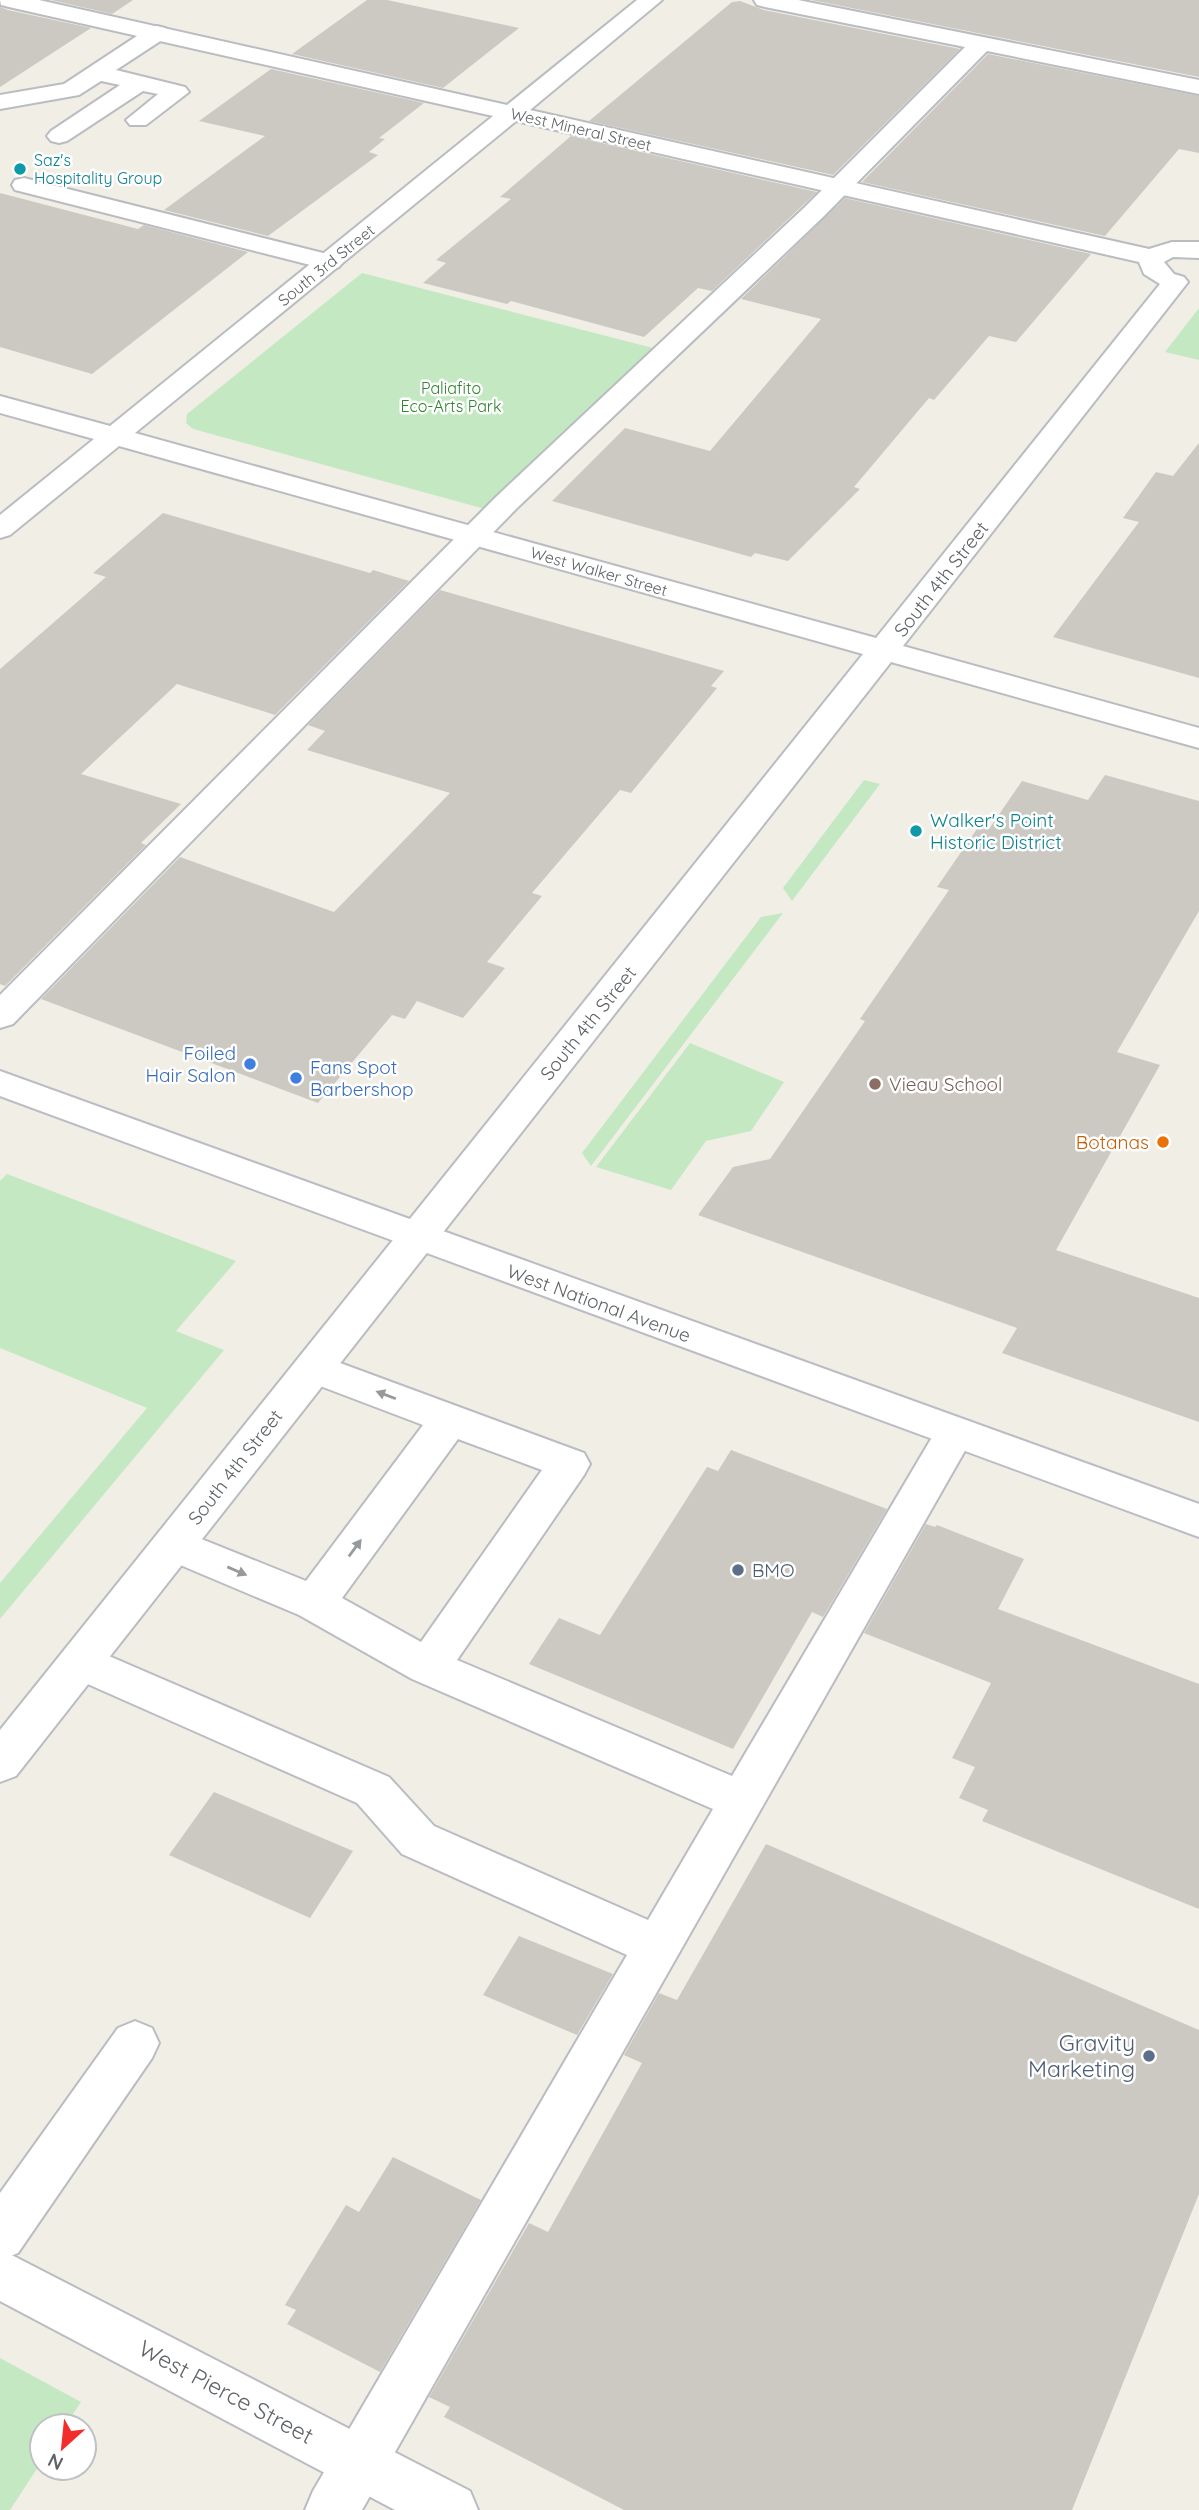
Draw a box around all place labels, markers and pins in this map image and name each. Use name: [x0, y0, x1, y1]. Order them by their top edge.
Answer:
place label: Saz's Hospitality Group: [34, 150, 162, 188]
marker: Saz's Hospitality Group: [12, 161, 28, 177]
place label: Walker's Point Historic District: [930, 808, 1062, 854]
marker: Walker's Point Historic District: [908, 823, 924, 839]
place label: Foiled Hair Salon: [145, 1041, 236, 1087]
place label: Fans Spot Barbershop: [310, 1055, 413, 1101]
marker: Foiled Hair Salon: [242, 1056, 258, 1072]
marker: Fans Spot Barbershop: [288, 1070, 304, 1086]
place label: Vieau School: [889, 1072, 1002, 1096]
marker: Vieau School: [867, 1076, 883, 1092]
place label: Botanas: [1076, 1130, 1149, 1154]
marker: Botanas: [1155, 1134, 1171, 1150]
place label: BMO: [752, 1558, 795, 1582]
marker: BMO: [730, 1562, 746, 1578]
place label: Gravity Marketing: [1028, 2028, 1135, 2083]
marker: Gravity Marketing: [1141, 2048, 1157, 2064]

